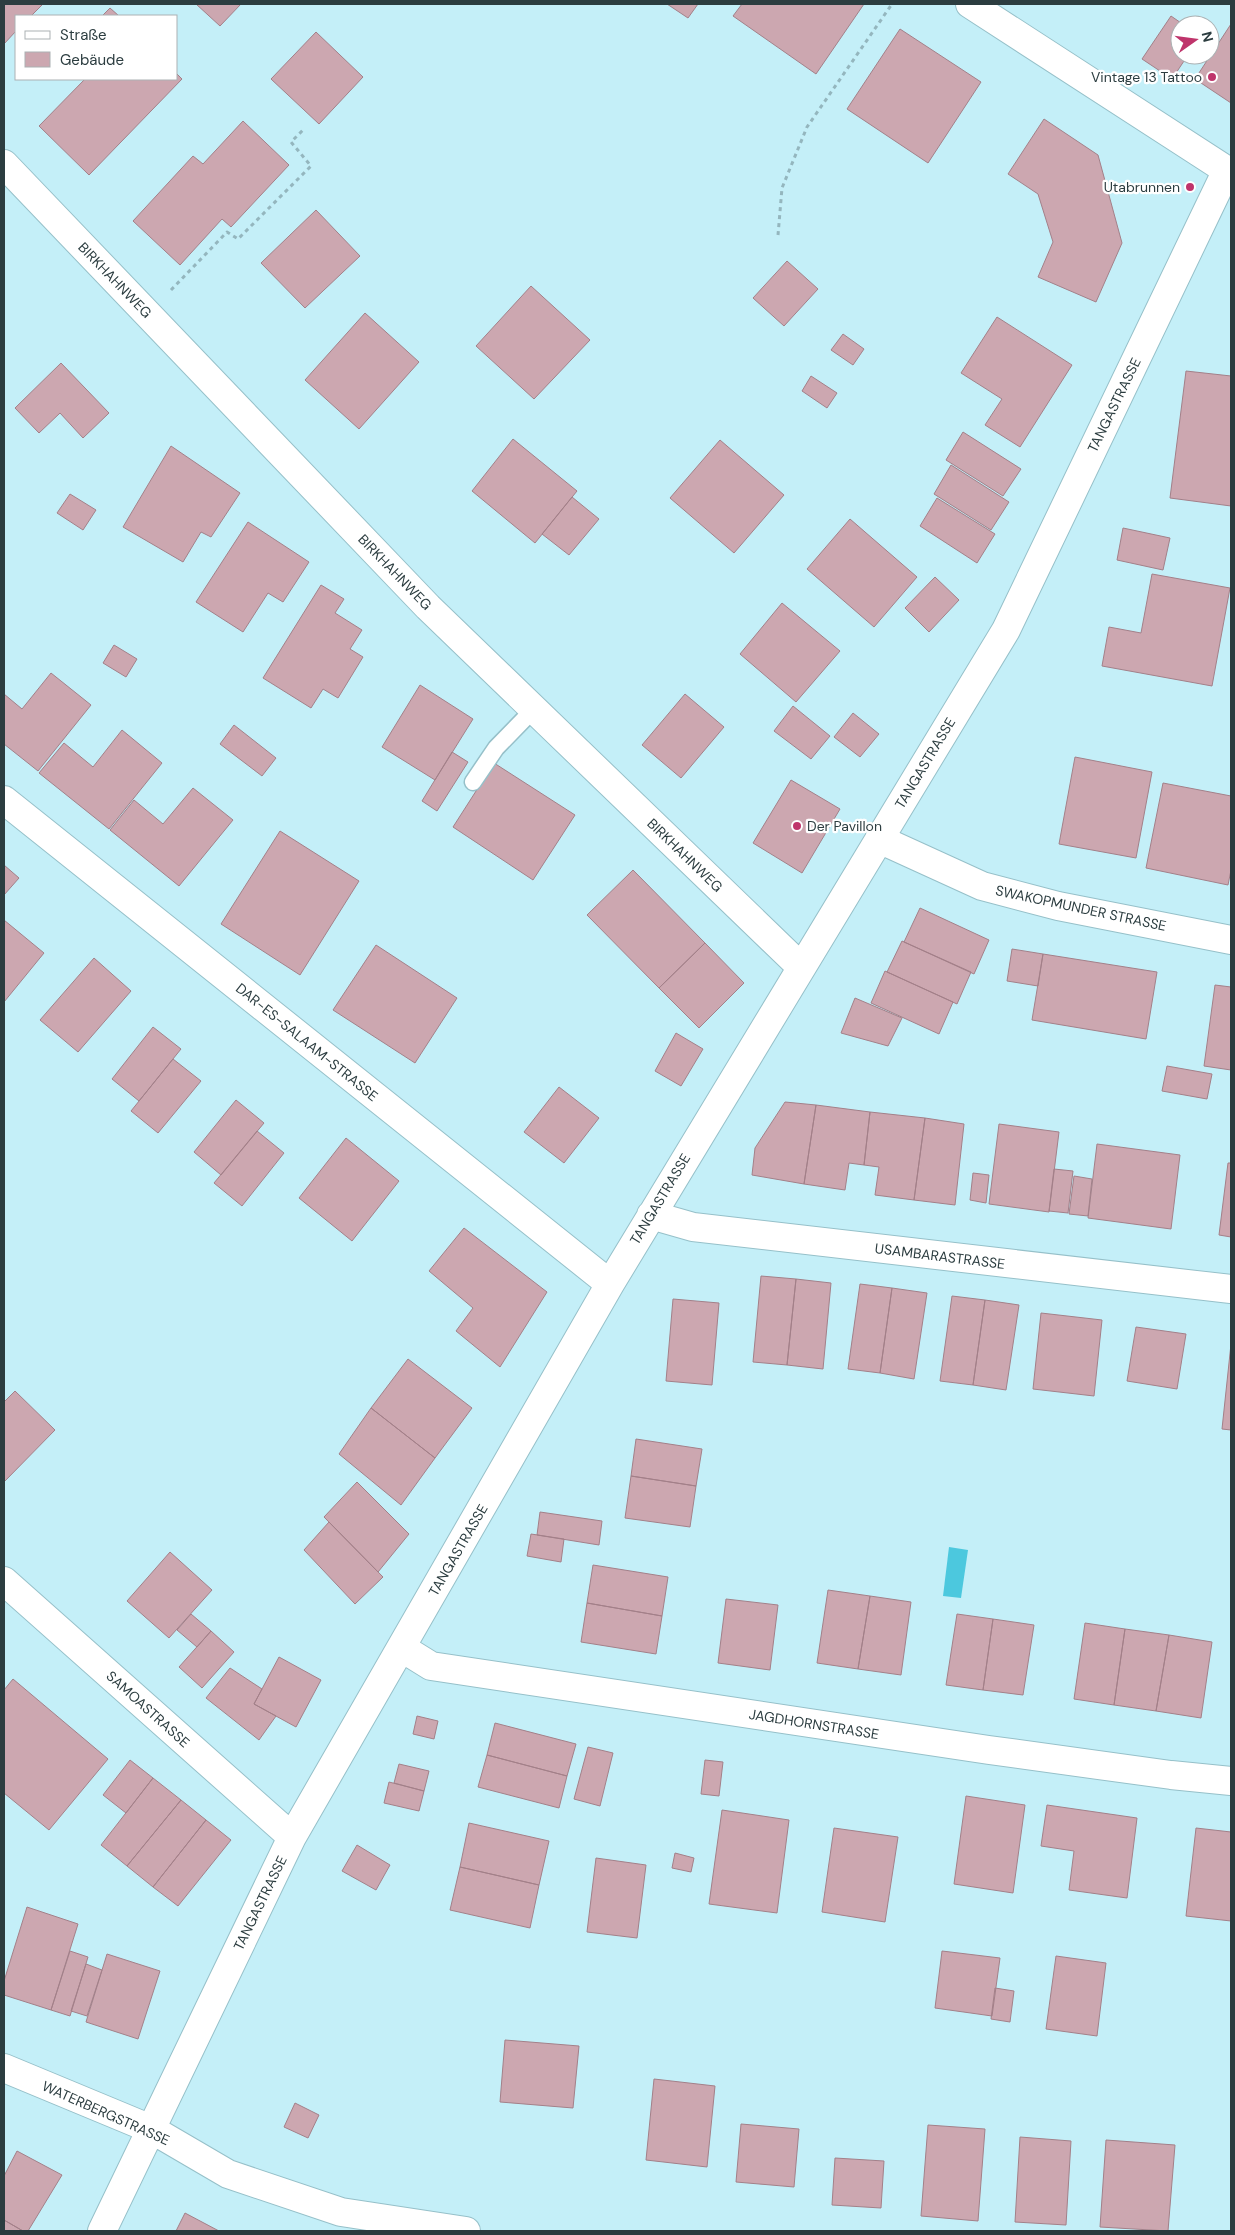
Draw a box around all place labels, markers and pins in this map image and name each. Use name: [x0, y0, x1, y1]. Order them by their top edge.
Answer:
place label: Vintage 13 Tattoo: [1091, 68, 1202, 86]
marker: Vintage 13 Tattoo: [1206, 71, 1218, 83]
place label: Utabrunnen: [1104, 178, 1180, 196]
marker: Utabrunnen: [1184, 181, 1196, 193]
place label: Der Pavillon: [807, 817, 882, 835]
marker: Der Pavillon: [791, 820, 803, 832]

